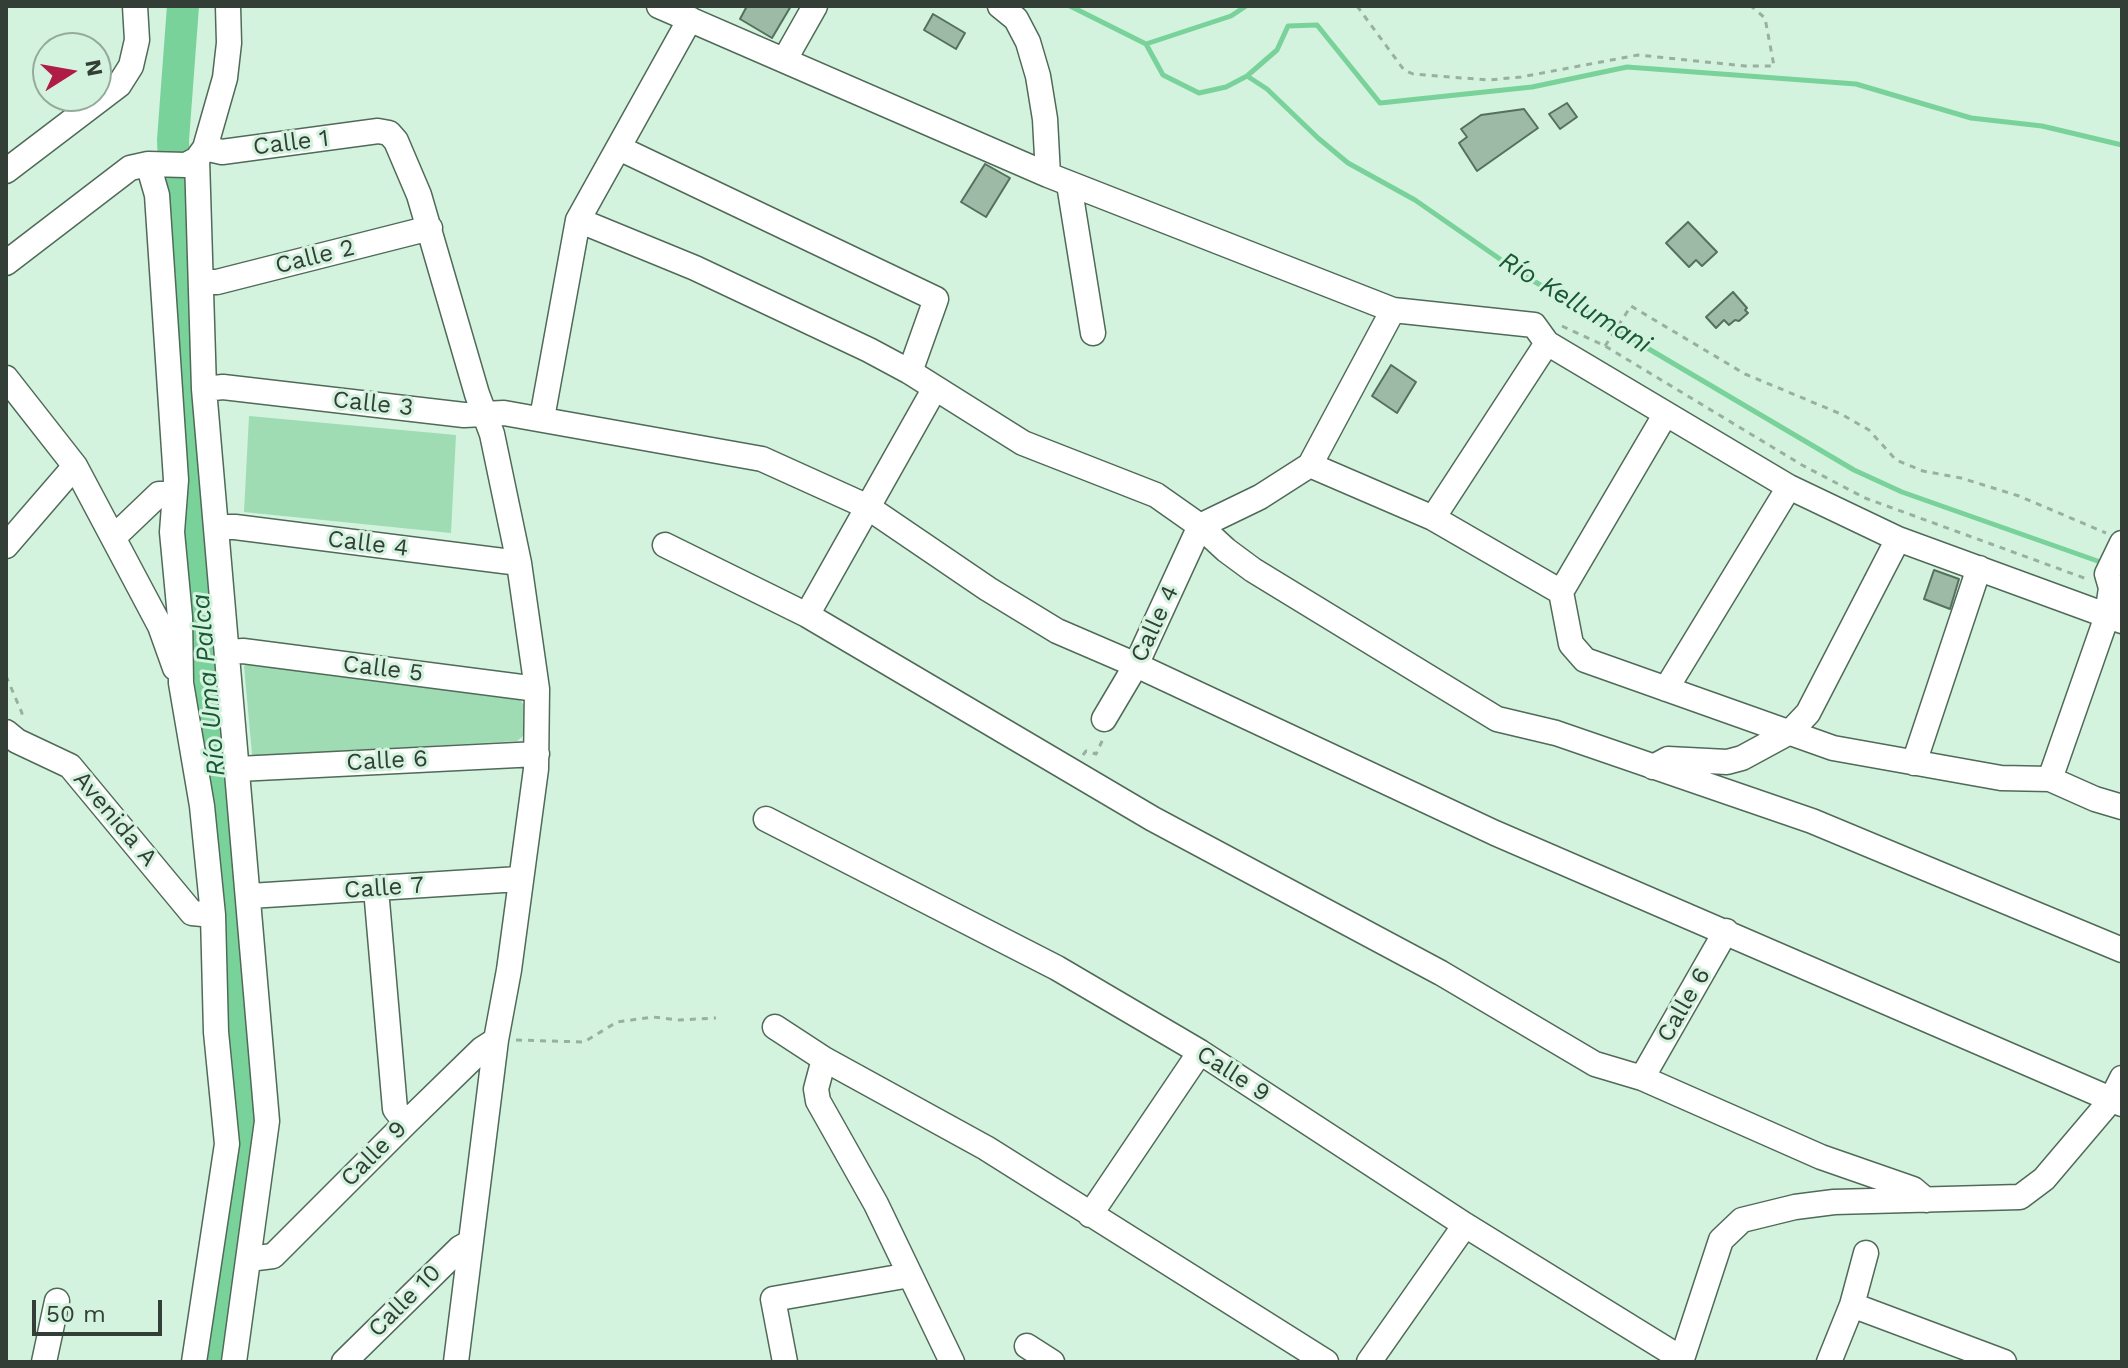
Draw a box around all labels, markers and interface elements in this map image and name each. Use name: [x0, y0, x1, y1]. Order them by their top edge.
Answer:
north arrow: [32, 32, 112, 112]
text: N: [80, 57, 108, 78]
street label: Calle 1: [251, 124, 331, 162]
street label: Calle 2: [272, 233, 358, 281]
water label: Río Kellumani: [1493, 245, 1657, 361]
street label: Calle 3: [331, 385, 415, 423]
street label: Calle 4: [326, 525, 410, 563]
street label: Calle 4: [1125, 581, 1185, 667]
water label: Río Uma Palca: [185, 592, 233, 778]
street label: Calle 5: [341, 650, 425, 688]
street label: Calle 6: [346, 744, 428, 778]
street label: Avenida A: [67, 766, 163, 872]
street label: Calle 7: [343, 871, 425, 905]
street label: Calle 6: [1651, 963, 1717, 1047]
street label: Calle 9: [1191, 1040, 1275, 1108]
street label: Calle 9: [335, 1115, 413, 1193]
street label: Calle 10: [363, 1259, 447, 1343]
scale bar: [36, 1284, 166, 1334]
text: 50 m: [46, 1300, 106, 1328]

